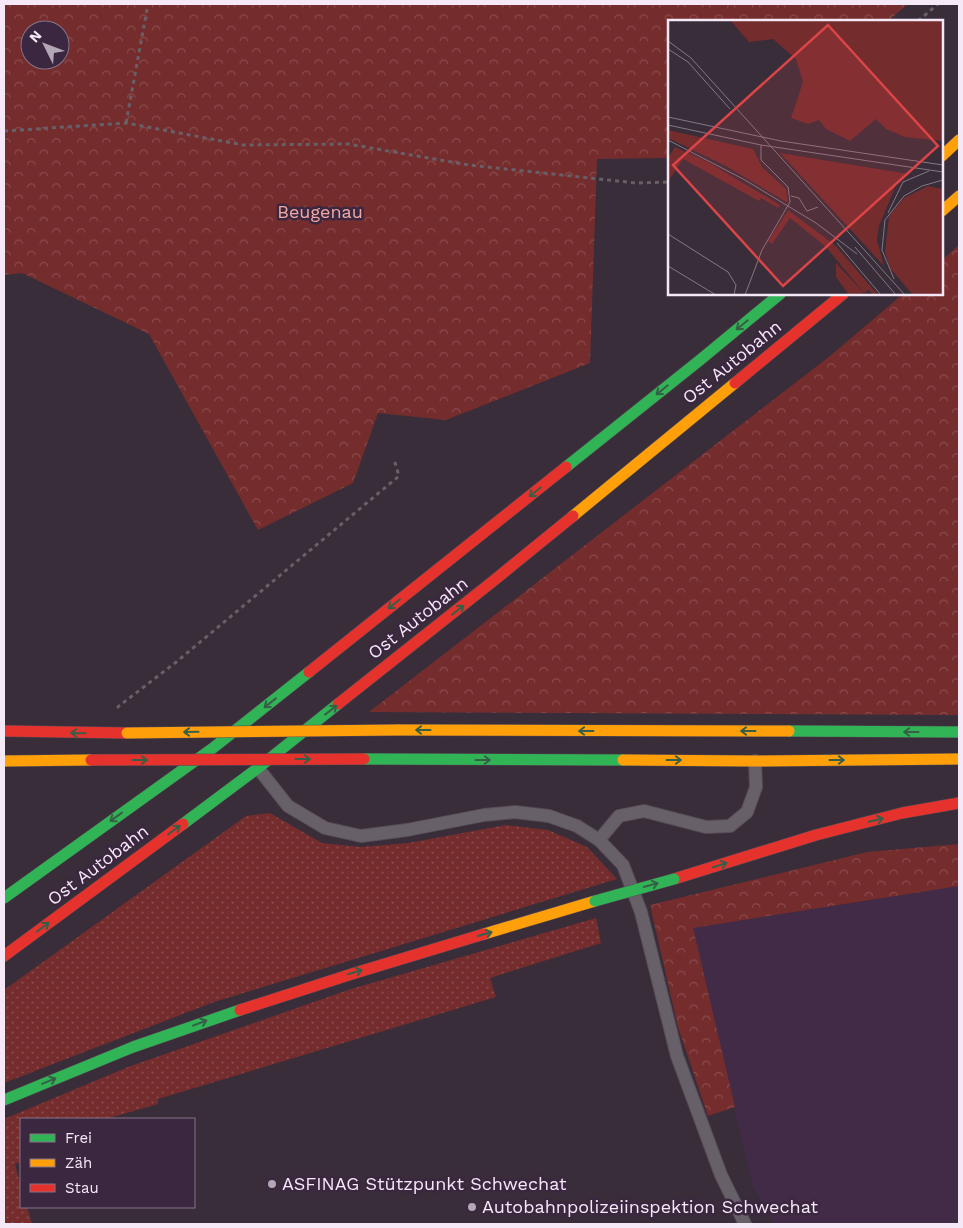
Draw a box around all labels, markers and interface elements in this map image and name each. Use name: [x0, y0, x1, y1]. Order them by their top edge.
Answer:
north arrow: [20, 20, 70, 70]
inset map: [668, 20, 943, 295]
text: N: [26, 27, 45, 46]
park label: Beugenau: [277, 201, 363, 222]
street label: Ost Autobahn: [678, 315, 785, 408]
one-way arrow: [736, 319, 749, 330]
one-way arrow: [655, 385, 668, 396]
one-way arrow: [529, 486, 542, 497]
street label: Ost Autobahn: [364, 572, 472, 663]
one-way arrow: [388, 599, 401, 610]
one-way arrow: [451, 604, 464, 615]
one-way arrow: [264, 697, 277, 708]
one-way arrow: [324, 705, 337, 716]
one-way arrow: [415, 726, 431, 735]
one-way arrow: [578, 726, 594, 736]
one-way arrow: [740, 726, 756, 736]
one-way arrow: [184, 727, 200, 737]
one-way arrow: [903, 727, 919, 737]
one-way arrow: [70, 728, 86, 737]
one-way arrow: [132, 755, 148, 765]
one-way arrow: [294, 755, 310, 764]
one-way arrow: [474, 755, 490, 765]
one-way arrow: [666, 755, 682, 765]
one-way arrow: [828, 755, 844, 765]
one-way arrow: [109, 812, 123, 822]
one-way arrow: [868, 815, 884, 824]
street label: Ost Autobahn: [43, 820, 152, 909]
one-way arrow: [167, 825, 180, 836]
one-way arrow: [712, 859, 728, 869]
one-way arrow: [643, 880, 659, 890]
one-way arrow: [36, 922, 50, 932]
one-way arrow: [476, 928, 492, 938]
one-way arrow: [346, 967, 362, 977]
one-way arrow: [192, 1018, 208, 1027]
one-way arrow: [41, 1076, 56, 1086]
legend: [20, 1118, 195, 1208]
text: Frei: [65, 1129, 92, 1147]
text: Zäh: [65, 1154, 92, 1172]
place label: ASFINAG Stützpunkt Schwechat: [282, 1173, 567, 1194]
marker: ASFINAG Stützpunkt Schwechat: [266, 1178, 278, 1190]
text: Stau: [65, 1179, 99, 1197]
place label: Autobahnpolizeiinspektion Schwechat: [482, 1196, 818, 1217]
marker: Autobahnpolizeiinspektion Schwechat: [466, 1201, 478, 1213]

